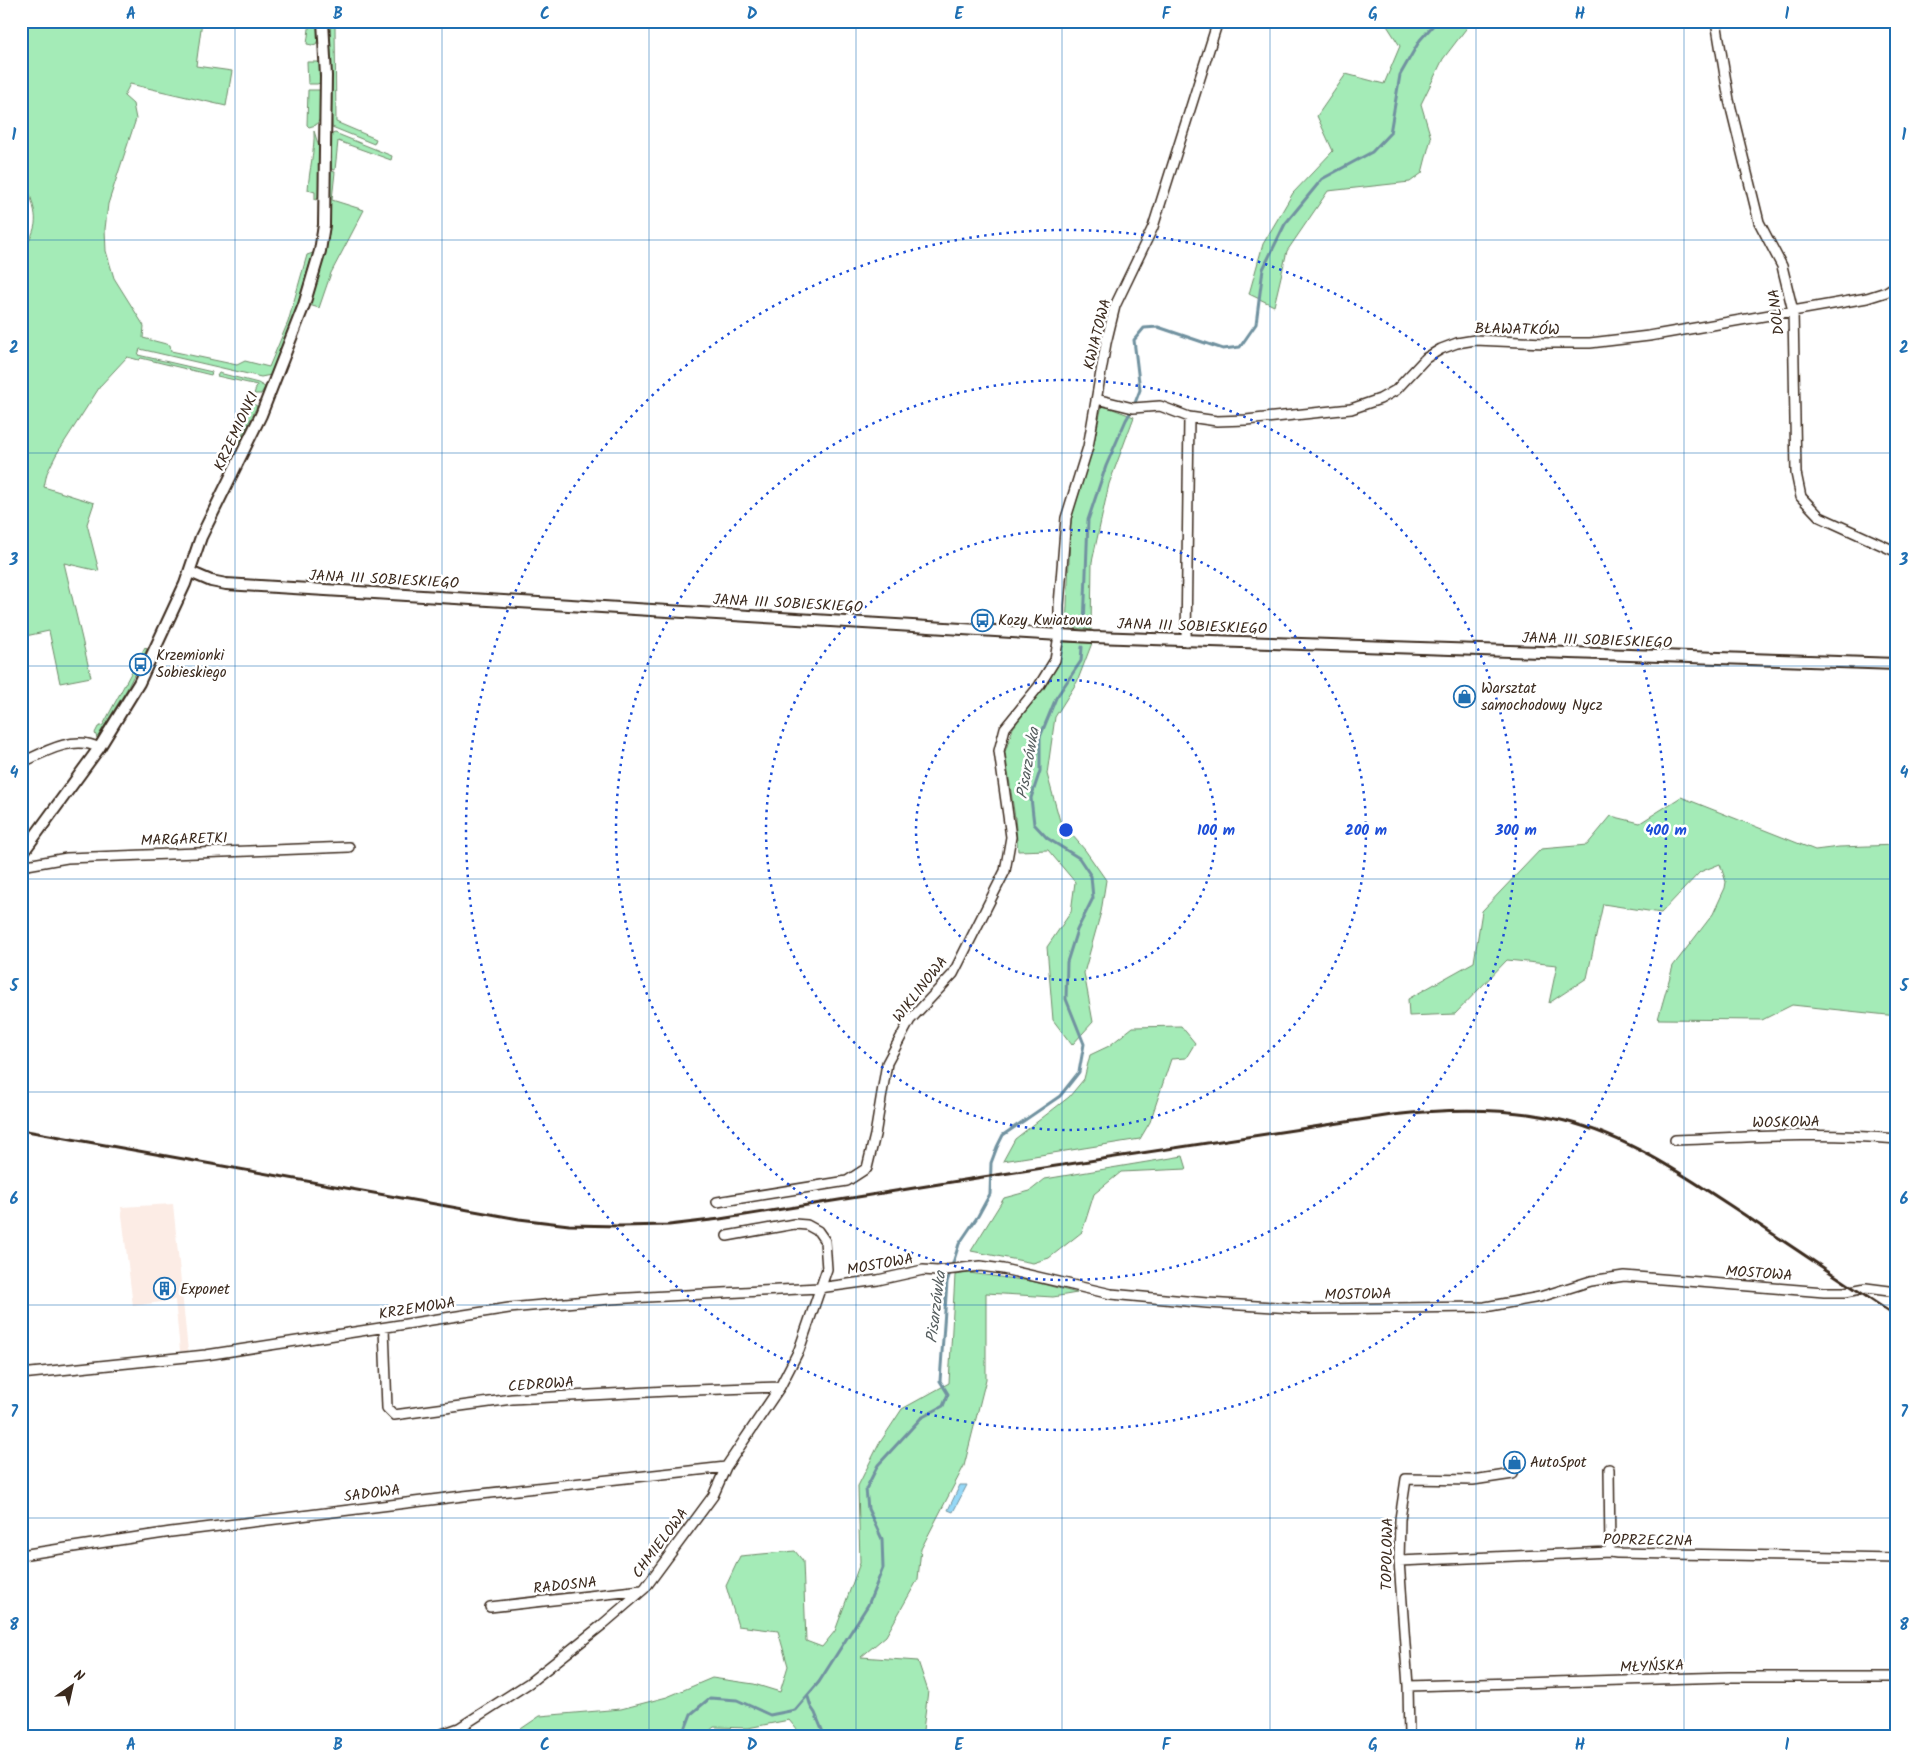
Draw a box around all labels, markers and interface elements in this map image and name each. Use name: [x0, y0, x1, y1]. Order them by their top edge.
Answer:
text: A: [126, 2, 136, 27]
text: B: [333, 2, 343, 27]
text: C: [540, 2, 550, 27]
text: D: [747, 2, 758, 27]
text: E: [955, 2, 965, 27]
text: F: [1162, 2, 1172, 27]
text: G: [1368, 2, 1378, 27]
text: H: [1575, 2, 1585, 27]
text: I: [1785, 2, 1790, 27]
text: 1: [12, 123, 17, 148]
text: 1: [1902, 123, 1907, 148]
street label: DOLNA: [1762, 287, 1792, 336]
street label: KWIATOWA: [1078, 296, 1118, 372]
street label: BŁAWATKÓW: [1474, 317, 1560, 343]
text: 2: [9, 336, 19, 361]
text: 2: [1899, 336, 1909, 361]
street label: KRZEMIONKI: [208, 387, 266, 475]
text: 3: [9, 548, 19, 573]
text: 3: [1899, 548, 1909, 573]
street label: JANA III SOBIESKIEGO: [308, 564, 460, 596]
street label: JANA III SOBIESKIEGO: [712, 588, 864, 620]
bus stop icon: Kozy Kwiatowa: [970, 608, 994, 632]
place label: Kozy Kwiatowa: [998, 609, 1093, 633]
street label: JANA III SOBIESKIEGO: [1117, 612, 1267, 642]
street label: JANA III SOBIESKIEGO: [1522, 626, 1672, 656]
place label: Krzemionki Sobieskiego: [156, 644, 227, 685]
bus stop icon: Krzemionki Sobieskiego: [128, 652, 152, 676]
place label: Warsztat samochodowy Nycz: [1481, 677, 1603, 718]
shop icon: Warsztat samochodowy Nycz: [1453, 685, 1477, 709]
water label: Pisarzówka: [1010, 724, 1047, 801]
text: 4: [10, 761, 19, 786]
text: 4: [1900, 761, 1909, 786]
text: 100 m: [1197, 819, 1235, 843]
text: 200 m: [1345, 819, 1387, 843]
text: 300 m: [1494, 819, 1537, 843]
text: 400 m: [1645, 819, 1687, 843]
centre of rings: [1057, 821, 1075, 839]
street label: MARGARETKI: [140, 826, 228, 854]
street label: WIKLINOWA: [887, 951, 954, 1028]
text: 5: [9, 974, 20, 999]
text: 5: [1899, 974, 1910, 999]
street label: WOSKOWA: [1752, 1110, 1820, 1136]
text: 6: [10, 1187, 19, 1212]
text: 6: [1900, 1187, 1909, 1212]
street label: MOSTOWA: [845, 1247, 915, 1283]
street label: MOSTOWA: [1725, 1260, 1793, 1288]
water label: Pisarzówka: [920, 1268, 953, 1345]
building icon: Exponet: [152, 1277, 176, 1301]
place label: Exponet: [180, 1278, 230, 1302]
street label: MOSTOWA: [1324, 1282, 1392, 1308]
street label: KRZEMOWA: [377, 1291, 457, 1327]
street label: CEDROWA: [507, 1371, 575, 1399]
text: 7: [10, 1400, 18, 1425]
text: 7: [1900, 1400, 1908, 1425]
shop icon: AutoSpot: [1502, 1450, 1526, 1474]
place label: AutoSpot: [1530, 1451, 1587, 1475]
street label: SADOWA: [342, 1479, 402, 1509]
street label: CHMIELOWA: [626, 1503, 695, 1584]
street label: TOPOLOWA: [1375, 1517, 1401, 1591]
street label: POPRZECZNA: [1603, 1528, 1693, 1554]
street label: RADOSNA: [532, 1571, 598, 1601]
text: 8: [9, 1613, 19, 1638]
text: 8: [1899, 1613, 1909, 1638]
street label: MŁYŃSKA: [1619, 1654, 1685, 1680]
north arrow: [48, 1660, 98, 1710]
text: N: [69, 1664, 89, 1688]
text: A: [126, 1733, 136, 1758]
text: B: [333, 1733, 343, 1758]
text: C: [540, 1733, 550, 1758]
text: D: [747, 1733, 758, 1758]
text: E: [955, 1733, 965, 1758]
text: F: [1162, 1733, 1172, 1758]
text: G: [1368, 1733, 1378, 1758]
text: H: [1575, 1733, 1585, 1758]
text: I: [1785, 1733, 1790, 1758]

